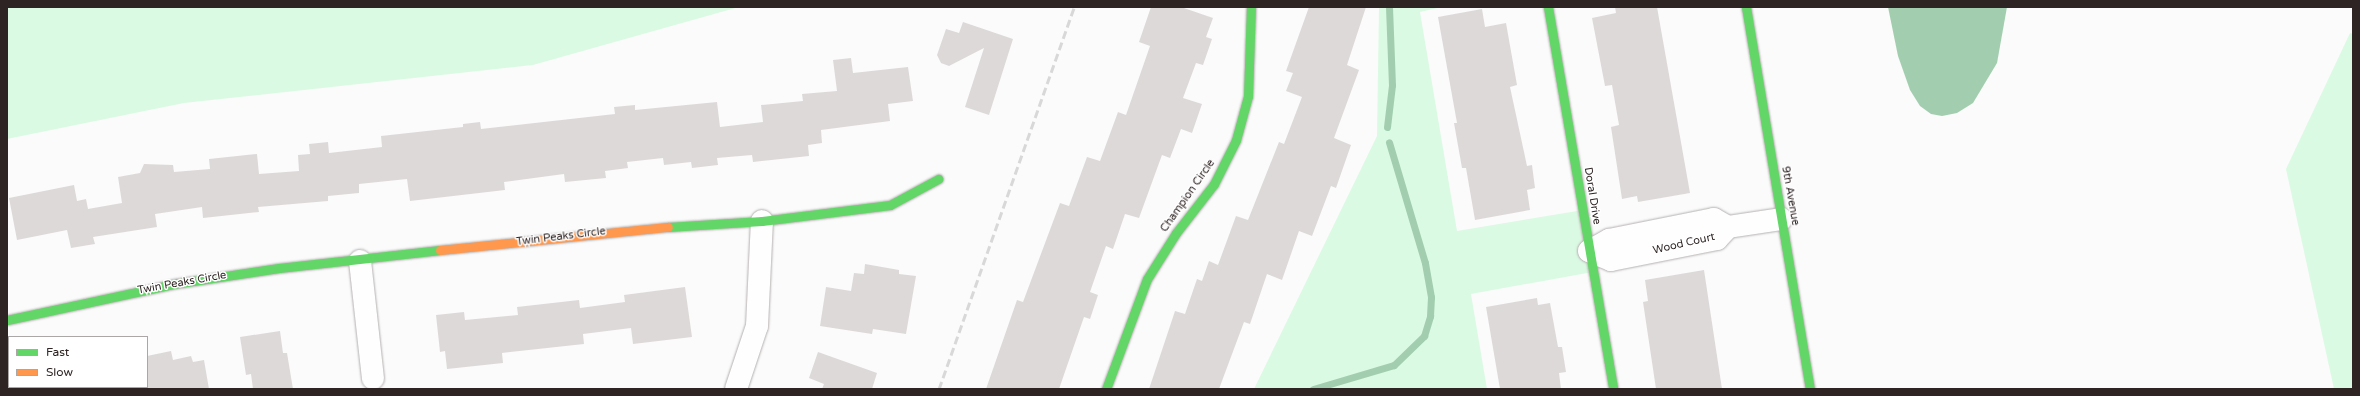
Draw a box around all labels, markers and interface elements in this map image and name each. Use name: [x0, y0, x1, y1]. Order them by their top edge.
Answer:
street label: Champion Circle: [1158, 157, 1218, 235]
street label: 9th Avenue: [1778, 165, 1802, 227]
street label: Doral Drive: [1581, 166, 1603, 226]
street label: Twin Peaks Circle: [516, 225, 606, 249]
street label: Wood Court: [1652, 230, 1716, 258]
street label: Twin Peaks Circle: [137, 269, 227, 297]
legend: [8, 336, 148, 388]
text: Fast: [46, 345, 69, 359]
text: Slow: [46, 365, 73, 379]

